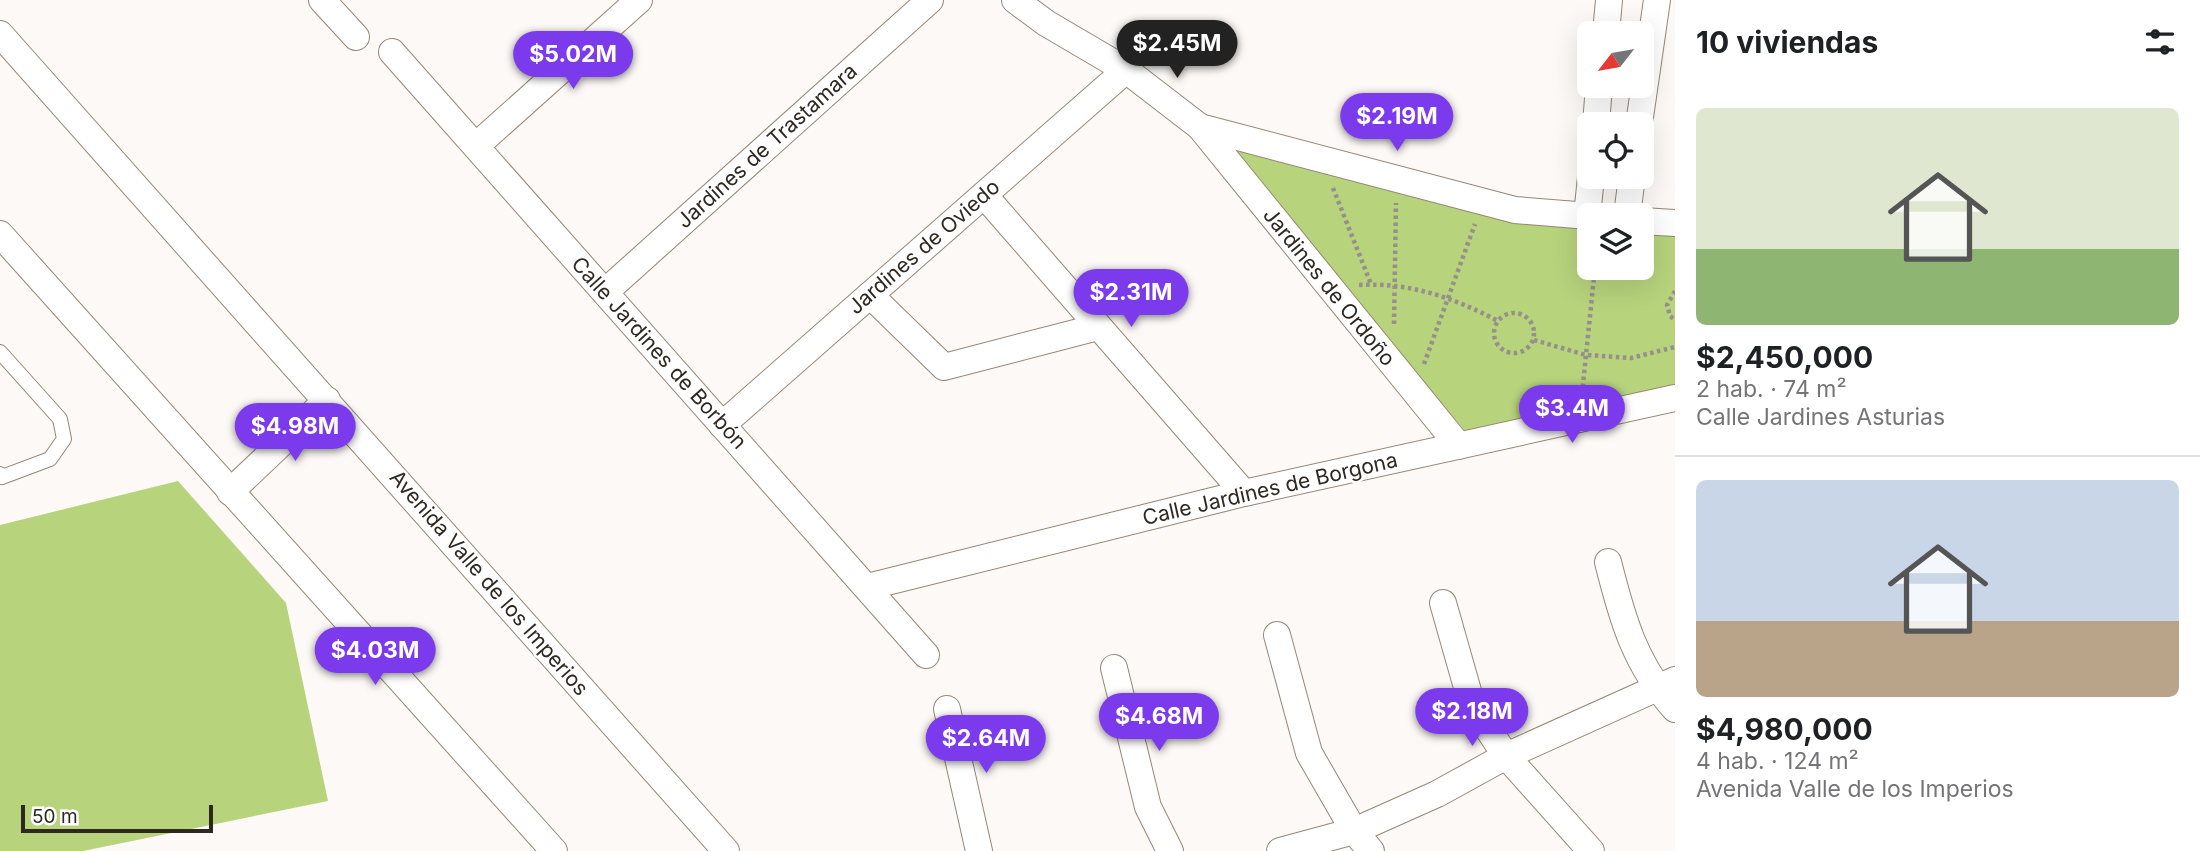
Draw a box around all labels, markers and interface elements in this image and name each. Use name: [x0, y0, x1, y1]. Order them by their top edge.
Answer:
pin: $2.45M: [1120, 20, 1234, 80]
north arrow: [1577, 21, 1654, 98]
map controls: [1577, 21, 1654, 280]
icon: filters: [2141, 23, 2179, 61]
text: 10 viviendas: [1696, 24, 1878, 60]
text: $2.45M: [1133, 29, 1221, 57]
pin: $5.02M: [516, 32, 630, 91]
text: $5.02M: [529, 40, 617, 68]
street label: Jardines de Trastamara: [671, 58, 862, 233]
pin: $2.19M: [1340, 94, 1454, 153]
text: $2.19M: [1356, 102, 1438, 130]
button: locate: [1577, 112, 1654, 189]
icon: home: [1875, 154, 2001, 280]
street label: Jardines de Oviedo: [843, 174, 1005, 319]
street label: Jardines de Ordoño: [1258, 203, 1401, 371]
button: layers: [1577, 203, 1654, 280]
street label: Calle Jardines de Borbón: [567, 251, 752, 454]
pin: $2.31M: [1074, 270, 1188, 329]
text: $2.31M: [1090, 278, 1172, 306]
text: $2,450,000: [1696, 339, 1873, 375]
text: 2 hab. · 74 m²: [1696, 375, 1847, 403]
pin: $3.4M: [1523, 386, 1621, 445]
text: $3.4M: [1535, 394, 1609, 422]
text: Calle Jardines Asturias: [1696, 403, 1945, 431]
pin: $4.98M: [238, 404, 352, 463]
text: $4.98M: [251, 412, 339, 440]
street label: Calle Jardines de Borgona: [1140, 447, 1400, 530]
street label: Avenida Valle de los Imperios: [385, 465, 594, 700]
icon: home: [1875, 526, 2001, 652]
pin: $4.03M: [318, 628, 432, 687]
text: $4.03M: [331, 636, 419, 664]
pin: $2.18M: [1415, 688, 1529, 748]
pin: $4.68M: [1102, 694, 1216, 753]
text: $2.18M: [1431, 697, 1513, 725]
text: $4.68M: [1115, 702, 1203, 730]
text: $4,980,000: [1696, 711, 1873, 747]
pin: $2.64M: [929, 716, 1043, 775]
text: $2.64M: [942, 724, 1030, 752]
text: 4 hab. · 124 m²: [1696, 747, 1859, 775]
text: Avenida Valle de los Imperios: [1696, 775, 2014, 803]
scale bar: [21, 802, 214, 834]
text: 50 m: [32, 805, 78, 828]

